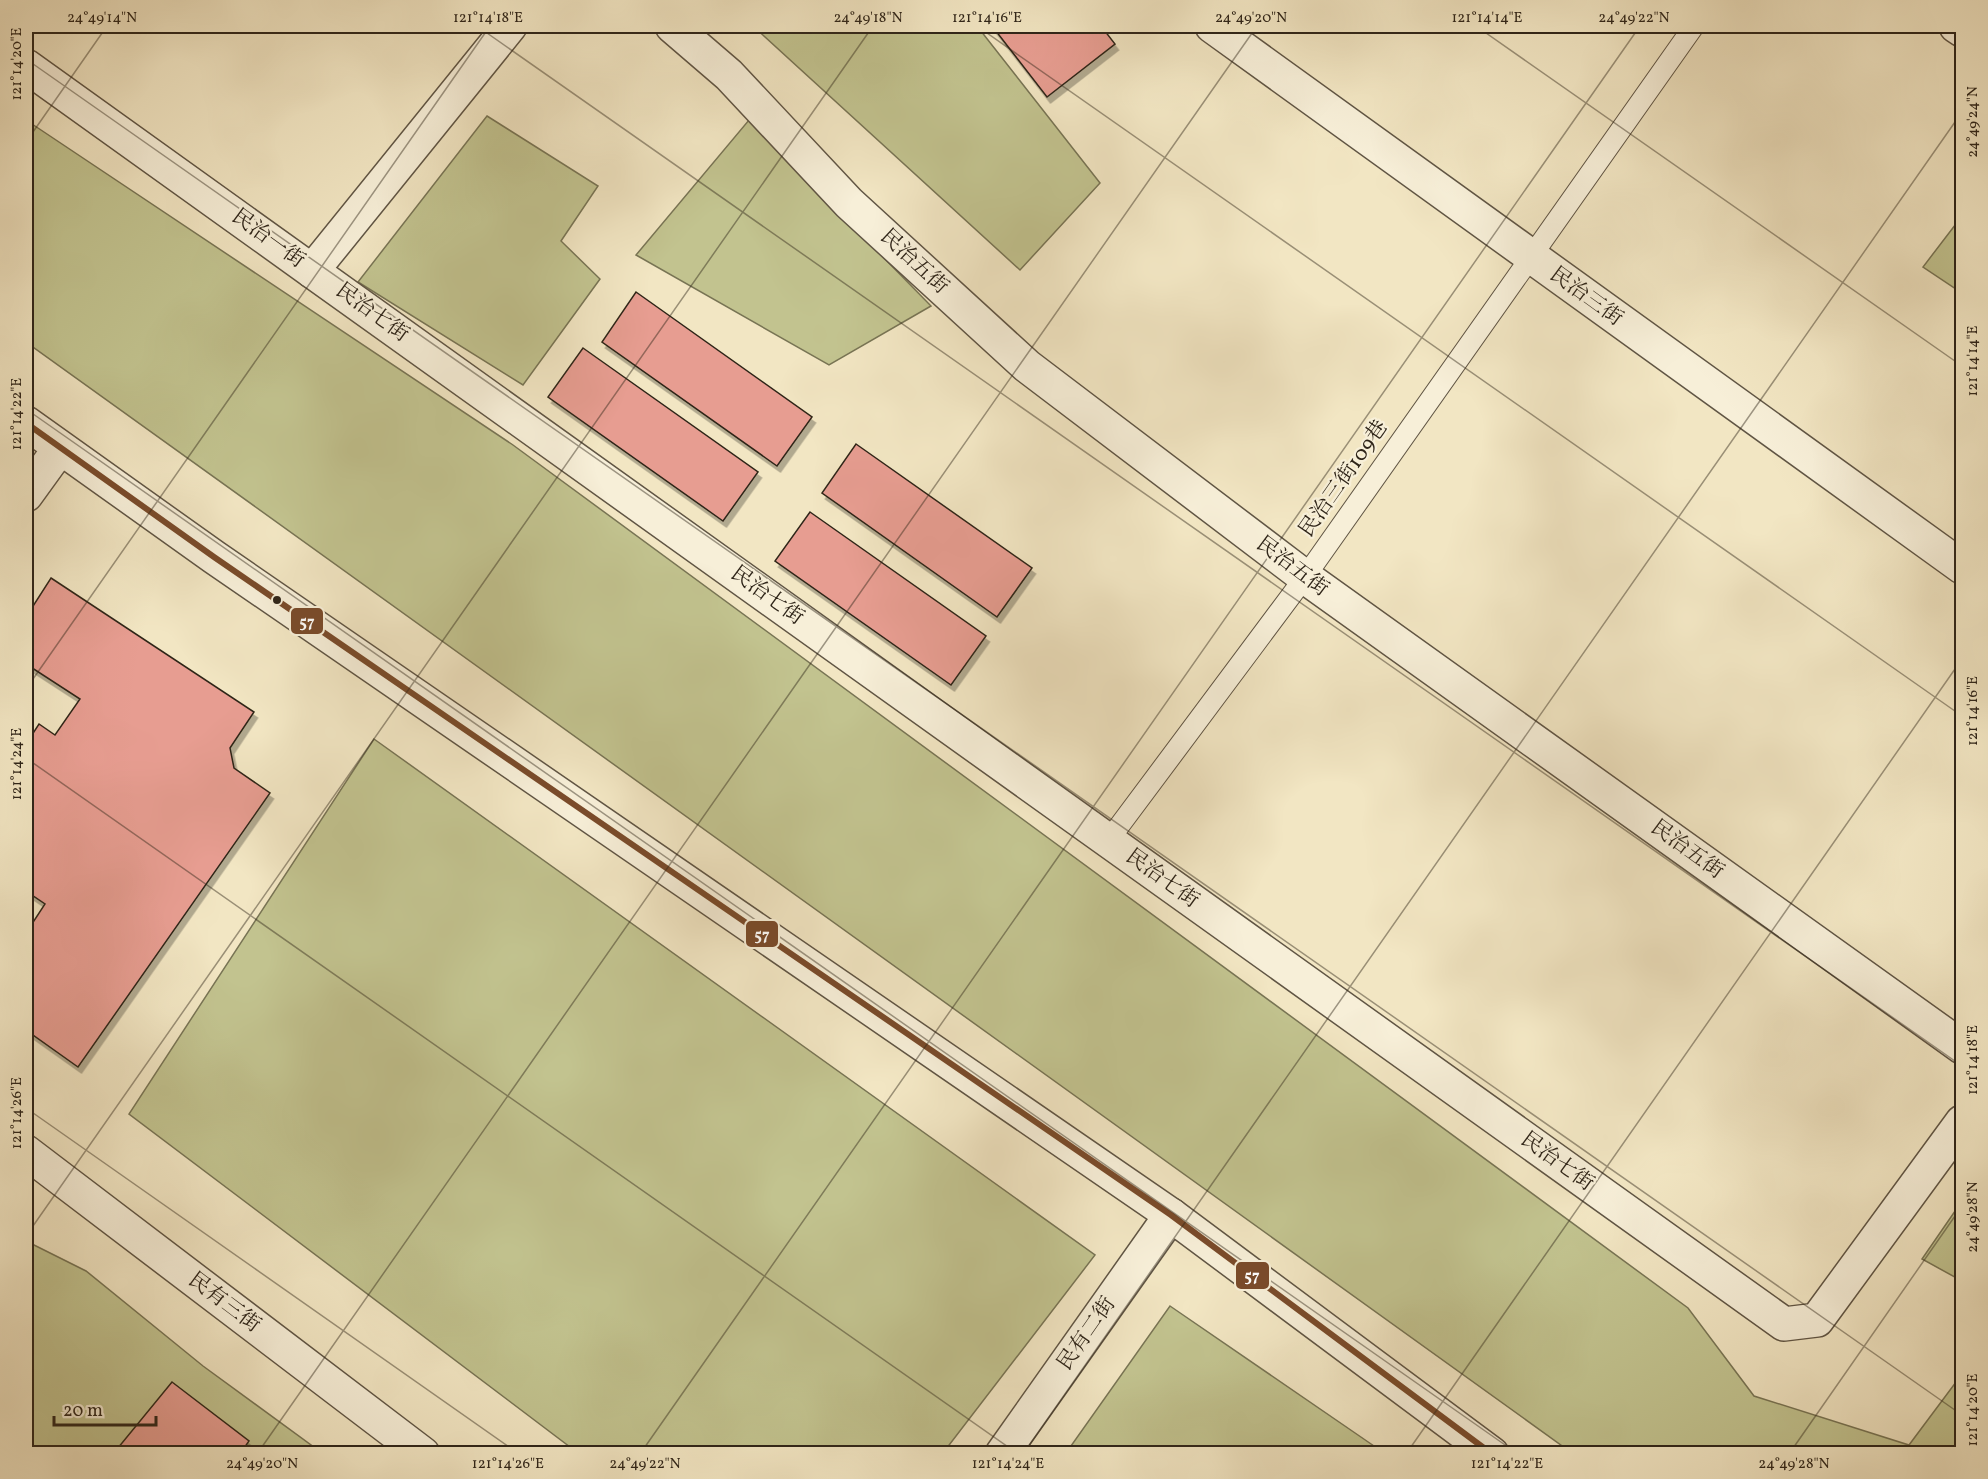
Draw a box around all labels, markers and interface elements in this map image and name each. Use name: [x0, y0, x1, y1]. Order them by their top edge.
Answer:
text: 24°49'14"N: [67, 8, 137, 29]
text: 121°14'18"E: [453, 8, 523, 29]
text: 24°49'18"N: [833, 8, 903, 29]
text: 121°14'16"E: [952, 8, 1022, 29]
text: 24°49'20"N: [1215, 8, 1287, 29]
text: 121°14'14"E: [1451, 8, 1523, 29]
text: 24°49'22"N: [1598, 8, 1670, 29]
text: 121°14'20"E: [7, 27, 28, 101]
text: 24°49'24"N: [1963, 86, 1984, 158]
street label: 民治一街: [225, 203, 311, 275]
street label: 民治五街: [873, 223, 955, 301]
street label: 民治三街: [1543, 261, 1629, 333]
street label: 民治七街: [329, 277, 415, 349]
text: 121°14'14"E: [1963, 325, 1984, 397]
text: 121°14'22"E: [7, 378, 28, 450]
street label: 民治三街109巷: [1293, 415, 1395, 543]
street label: 民治五街: [1250, 530, 1334, 604]
street label: 民治七街: [724, 560, 810, 632]
unlabelled marker: [271, 594, 283, 606]
line badge: 57: [290, 607, 324, 635]
text: 57: [299, 612, 315, 634]
text: 121°14'16"E: [1963, 676, 1984, 746]
text: 121°14'24"E: [7, 728, 28, 800]
street label: 民治五街: [1644, 814, 1730, 886]
street label: 民治七街: [1119, 843, 1205, 915]
line badge: 57: [745, 920, 779, 948]
text: 57: [754, 925, 770, 947]
text: 121°14'18"E: [1963, 1025, 1984, 1095]
text: 121°14'26"E: [7, 1077, 28, 1149]
street label: 民治七街: [1514, 1126, 1600, 1198]
text: 24°49'28"N: [1963, 1181, 1984, 1253]
line badge: 57: [1235, 1261, 1270, 1290]
street label: 民有三街: [182, 1266, 266, 1340]
text: 57: [1244, 1266, 1260, 1288]
street label: 民有二街: [1051, 1291, 1123, 1377]
text: 121°14'20"E: [1963, 1373, 1984, 1447]
scale bar: [54, 1389, 156, 1427]
text: 20 m: [63, 1399, 103, 1424]
text: 24°49'20"N: [226, 1454, 298, 1475]
text: 121°14'26"E: [472, 1454, 544, 1475]
text: 24°49'22"N: [609, 1454, 681, 1475]
text: 121°14'24"E: [972, 1454, 1044, 1475]
text: 121°14'22"E: [1471, 1454, 1543, 1475]
text: 24°49'28"N: [1758, 1454, 1830, 1475]

